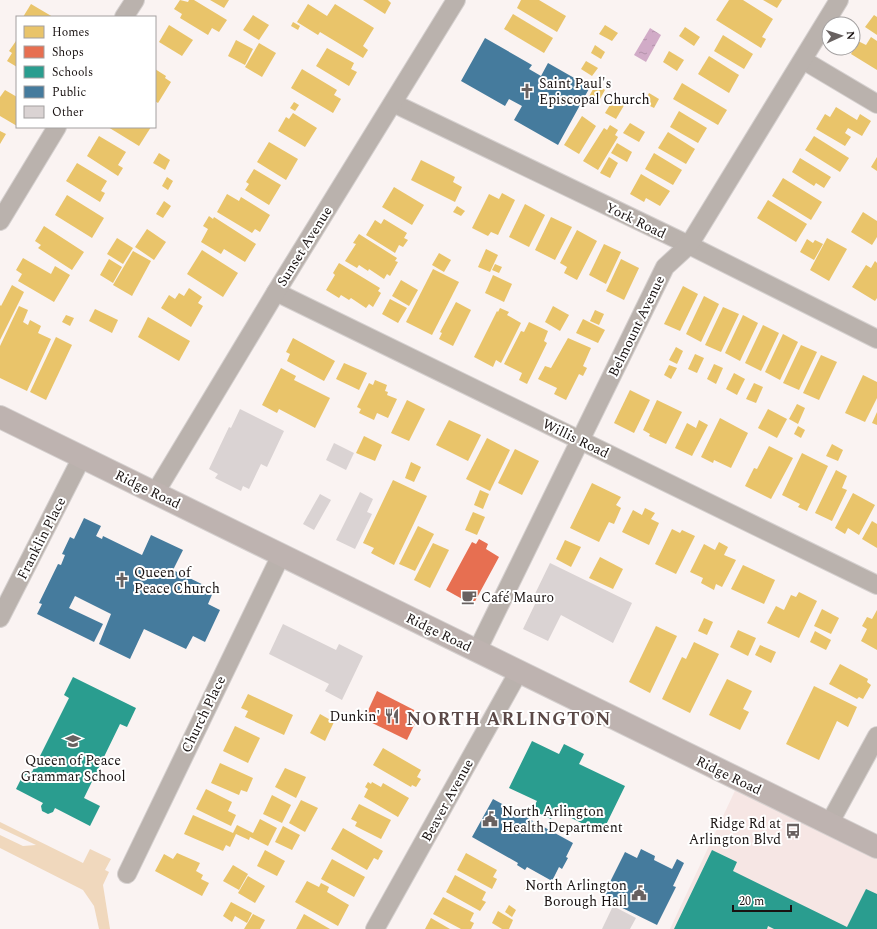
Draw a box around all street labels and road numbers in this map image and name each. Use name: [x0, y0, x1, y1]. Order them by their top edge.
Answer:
street label: York Road: [602, 197, 670, 244]
street label: Sunset Avenue: [271, 202, 338, 290]
street label: Belmount Avenue: [603, 272, 670, 380]
street label: Willis Road: [539, 413, 613, 464]
street label: Ridge Road: [111, 464, 184, 514]
street label: Franklin Place: [12, 493, 71, 583]
street label: Ridge Road: [402, 607, 475, 657]
street label: Church Place: [176, 672, 231, 756]
street label: Ridge Road: [692, 750, 765, 800]
street label: Beaver Avenue: [416, 755, 479, 845]

